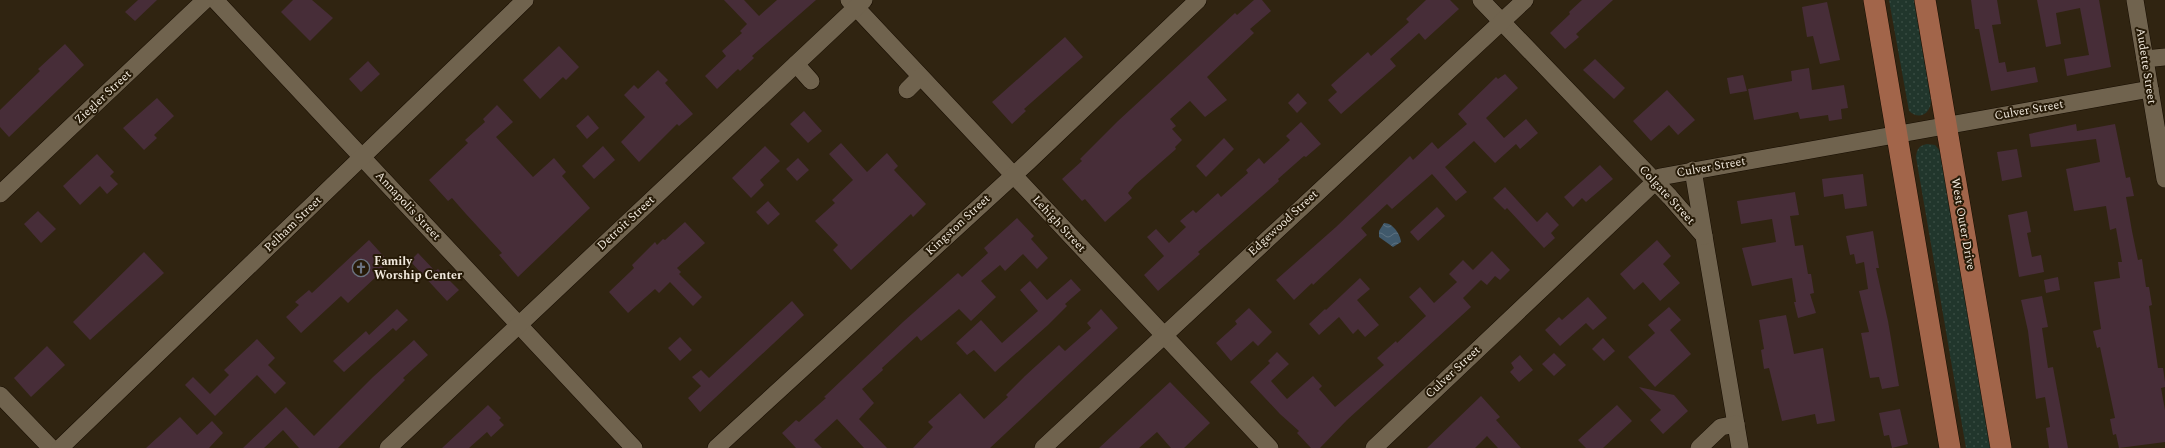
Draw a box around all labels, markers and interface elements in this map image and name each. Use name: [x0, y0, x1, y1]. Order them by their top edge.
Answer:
street label: Audette Street: [2131, 27, 2161, 105]
street label: Ziegler Street: [70, 65, 136, 129]
street label: Culver Street: [1993, 95, 2065, 125]
street label: Culver Street: [1675, 152, 1747, 182]
street label: Colgate Street: [1634, 161, 1700, 229]
street label: Annapolis Street: [371, 167, 445, 245]
street label: West Outer Drive: [1946, 176, 1980, 272]
street label: Edgewood Street: [1244, 185, 1322, 261]
street label: Kingston Street: [921, 190, 995, 260]
street label: Pelham Street: [260, 191, 326, 257]
street label: Detroit Street: [593, 191, 659, 255]
street label: Lehigh Street: [1028, 191, 1090, 257]
place label: Family Worship Center: [374, 252, 463, 285]
church icon: Family Worship Center: [351, 258, 371, 278]
street label: Culver Street: [1421, 341, 1485, 403]

